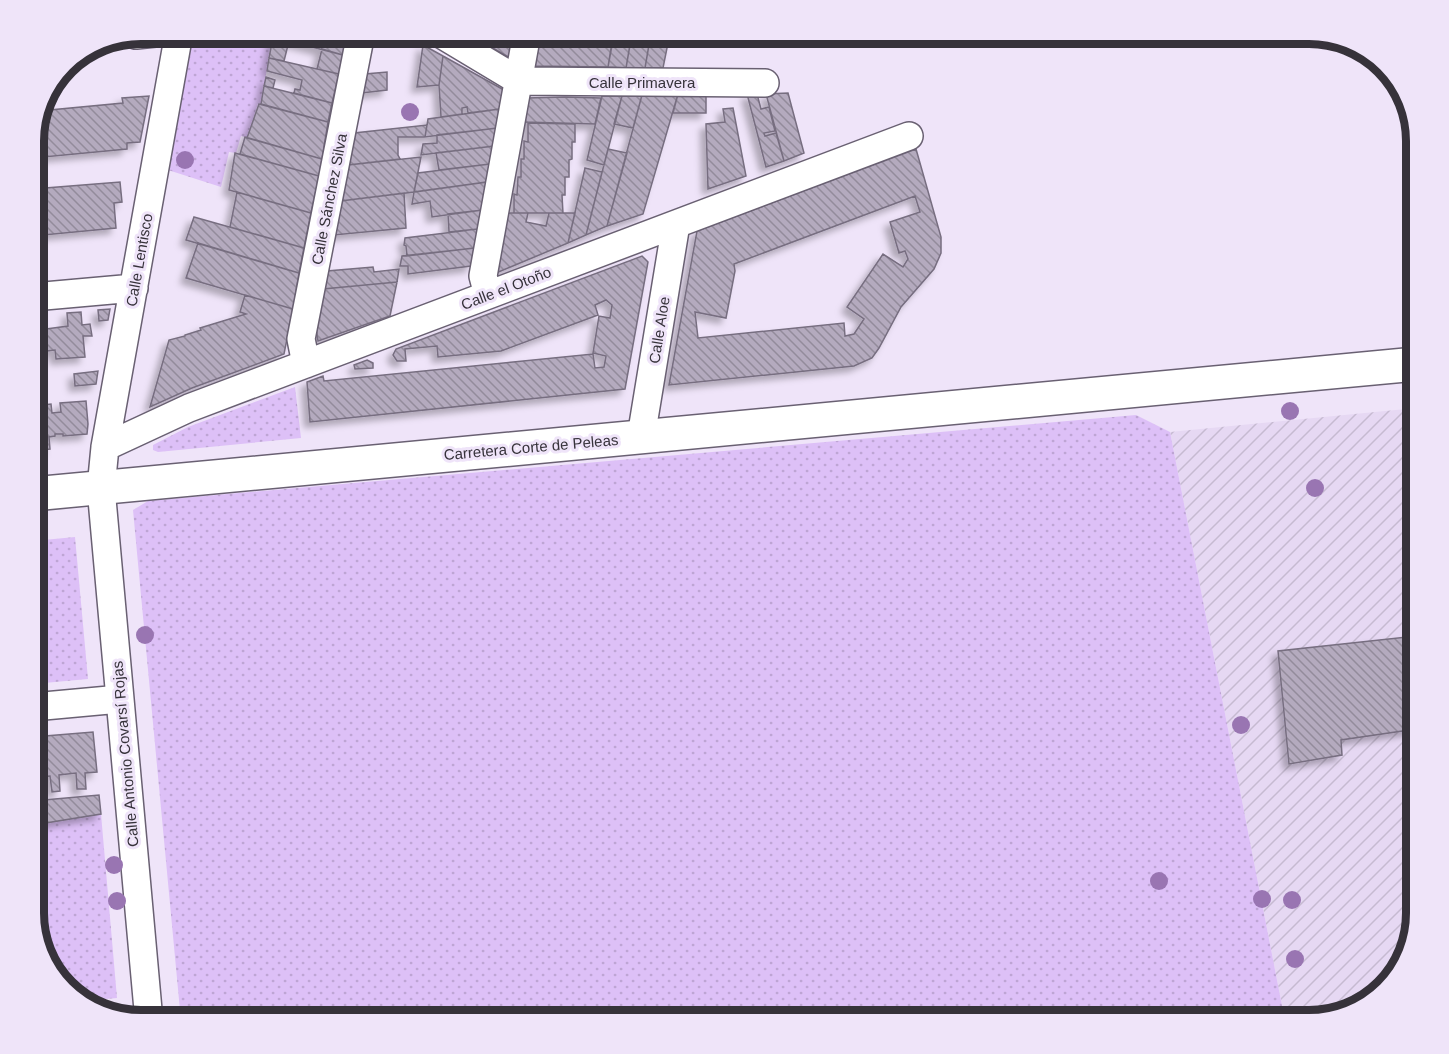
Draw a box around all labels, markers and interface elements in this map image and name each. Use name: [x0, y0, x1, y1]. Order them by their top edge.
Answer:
street label: Calle Primavera: [589, 74, 696, 91]
street label: Calle Sánchez Silva: [308, 131, 350, 266]
street label: Calle Lentisco: [122, 212, 156, 308]
street label: Calle el Otoño: [459, 263, 553, 313]
street label: Calle Aloe: [645, 295, 673, 365]
street label: Carretera Corte de Peleas: [443, 431, 619, 463]
street label: Calle Antonio Covarsí Rojas: [108, 660, 142, 848]

